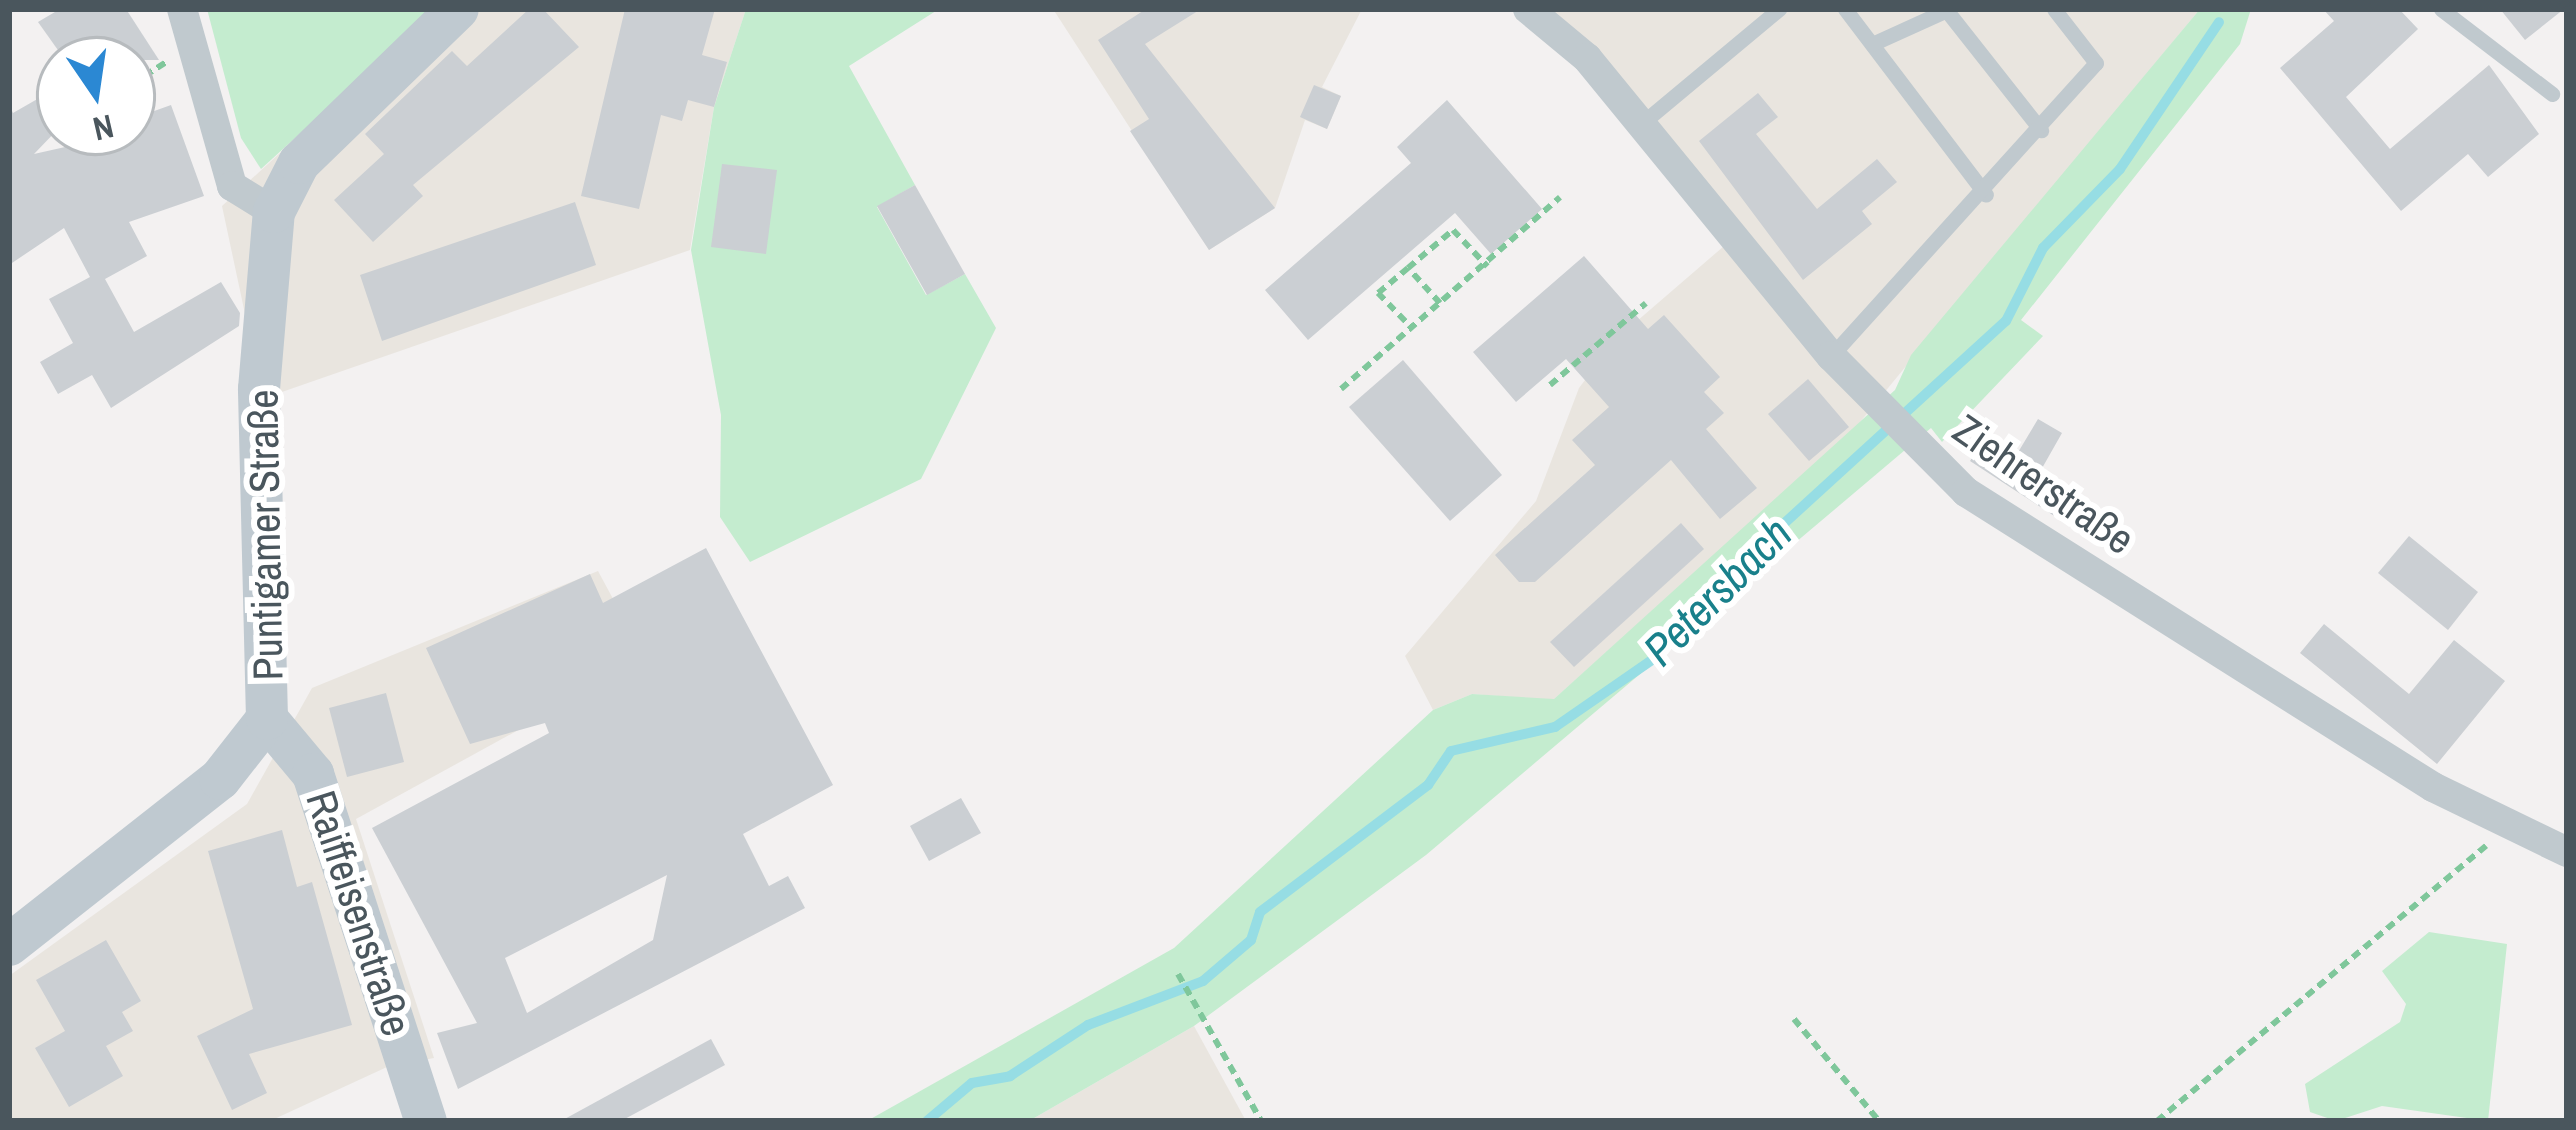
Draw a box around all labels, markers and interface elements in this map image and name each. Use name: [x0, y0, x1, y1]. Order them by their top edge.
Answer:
north arrow: [36, 36, 156, 156]
text: N: [89, 105, 118, 152]
street label: Puntigamer Straße: [237, 389, 293, 681]
street label: Ziehrerstraße: [1944, 404, 2144, 564]
water label: Petersbach: [1632, 506, 1802, 676]
street label: Raiffeisenstraße: [296, 784, 422, 1042]

